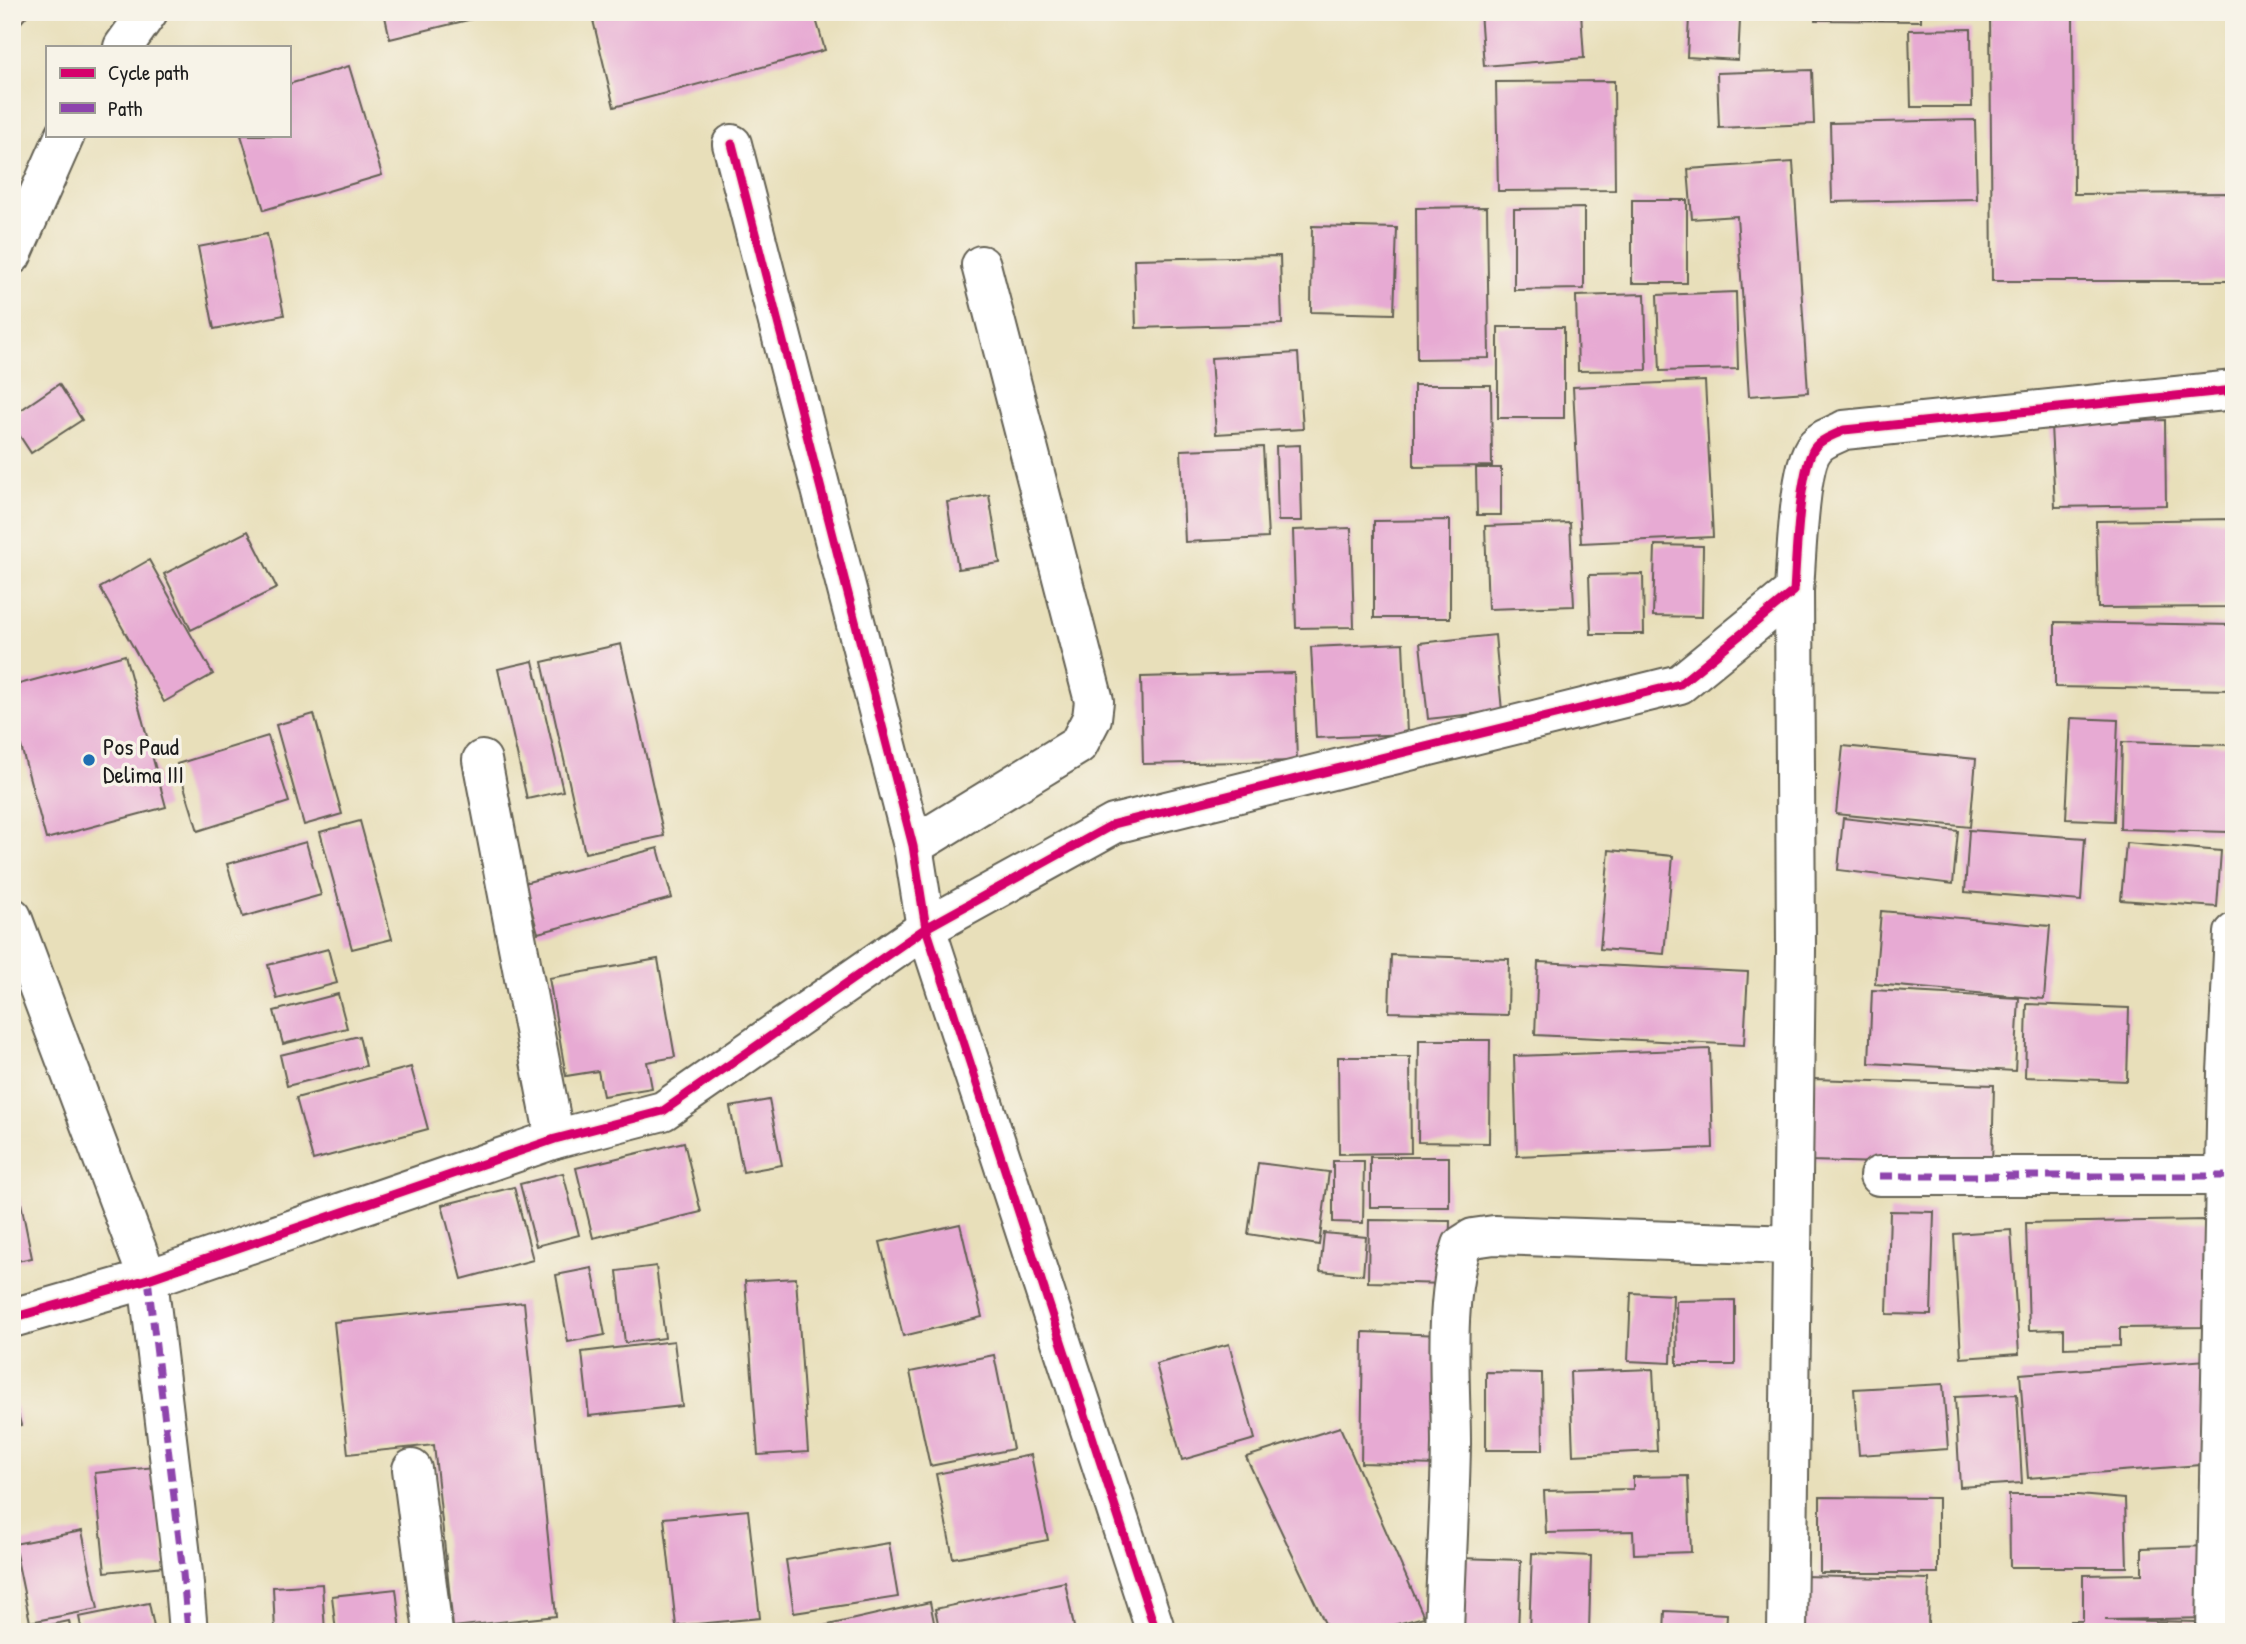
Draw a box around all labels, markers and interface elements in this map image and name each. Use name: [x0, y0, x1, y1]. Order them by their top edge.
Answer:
legend: [46, 46, 290, 136]
text: Cycle path: [108, 58, 189, 87]
text: Path: [108, 94, 143, 123]
place label: Pos Paud Delima III: [103, 730, 184, 790]
marker: Pos Paud Delima III: [81, 752, 97, 768]

